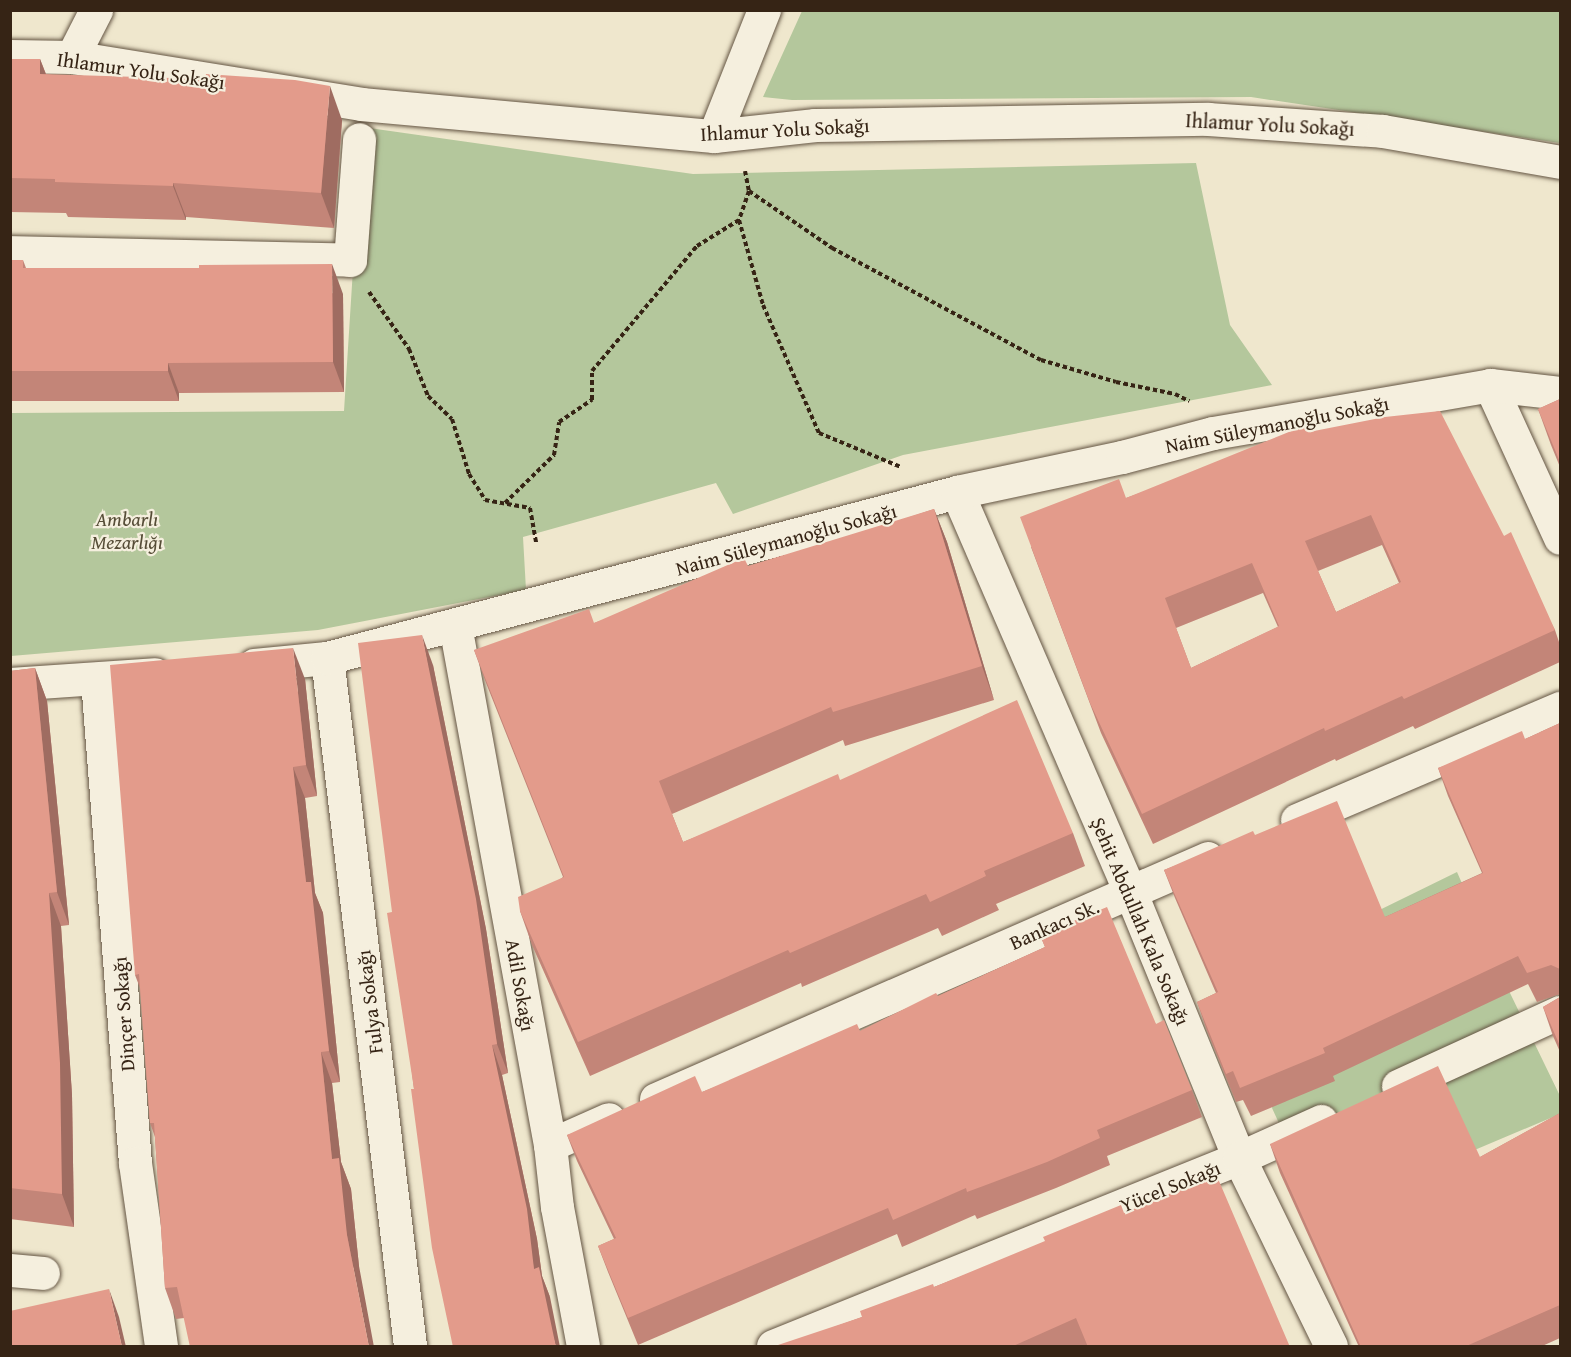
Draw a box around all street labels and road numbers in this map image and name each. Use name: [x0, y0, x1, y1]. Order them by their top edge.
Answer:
street label: Ihlamur Yolu Sokağı: [56, 46, 226, 94]
street label: Ihlamur Yolu Sokağı: [1185, 108, 1355, 140]
street label: Ihlamur Yolu Sokağı: [700, 113, 870, 145]
street label: Naim Süleymanoğlu Sokağı: [1163, 391, 1391, 457]
street label: Naim Süleymanoğlu Sokağı: [673, 498, 899, 580]
street label: Şehit Abdullah Kala Sokağı: [1086, 813, 1196, 1029]
street label: Bankacı Sk.: [1006, 894, 1102, 954]
street label: Adil Sokağı: [501, 937, 541, 1033]
street label: Fulya Sokağı: [351, 949, 387, 1055]
street label: Dinçer Sokağı: [107, 956, 139, 1072]
street label: Yücel Sokağı: [1116, 1155, 1224, 1217]

